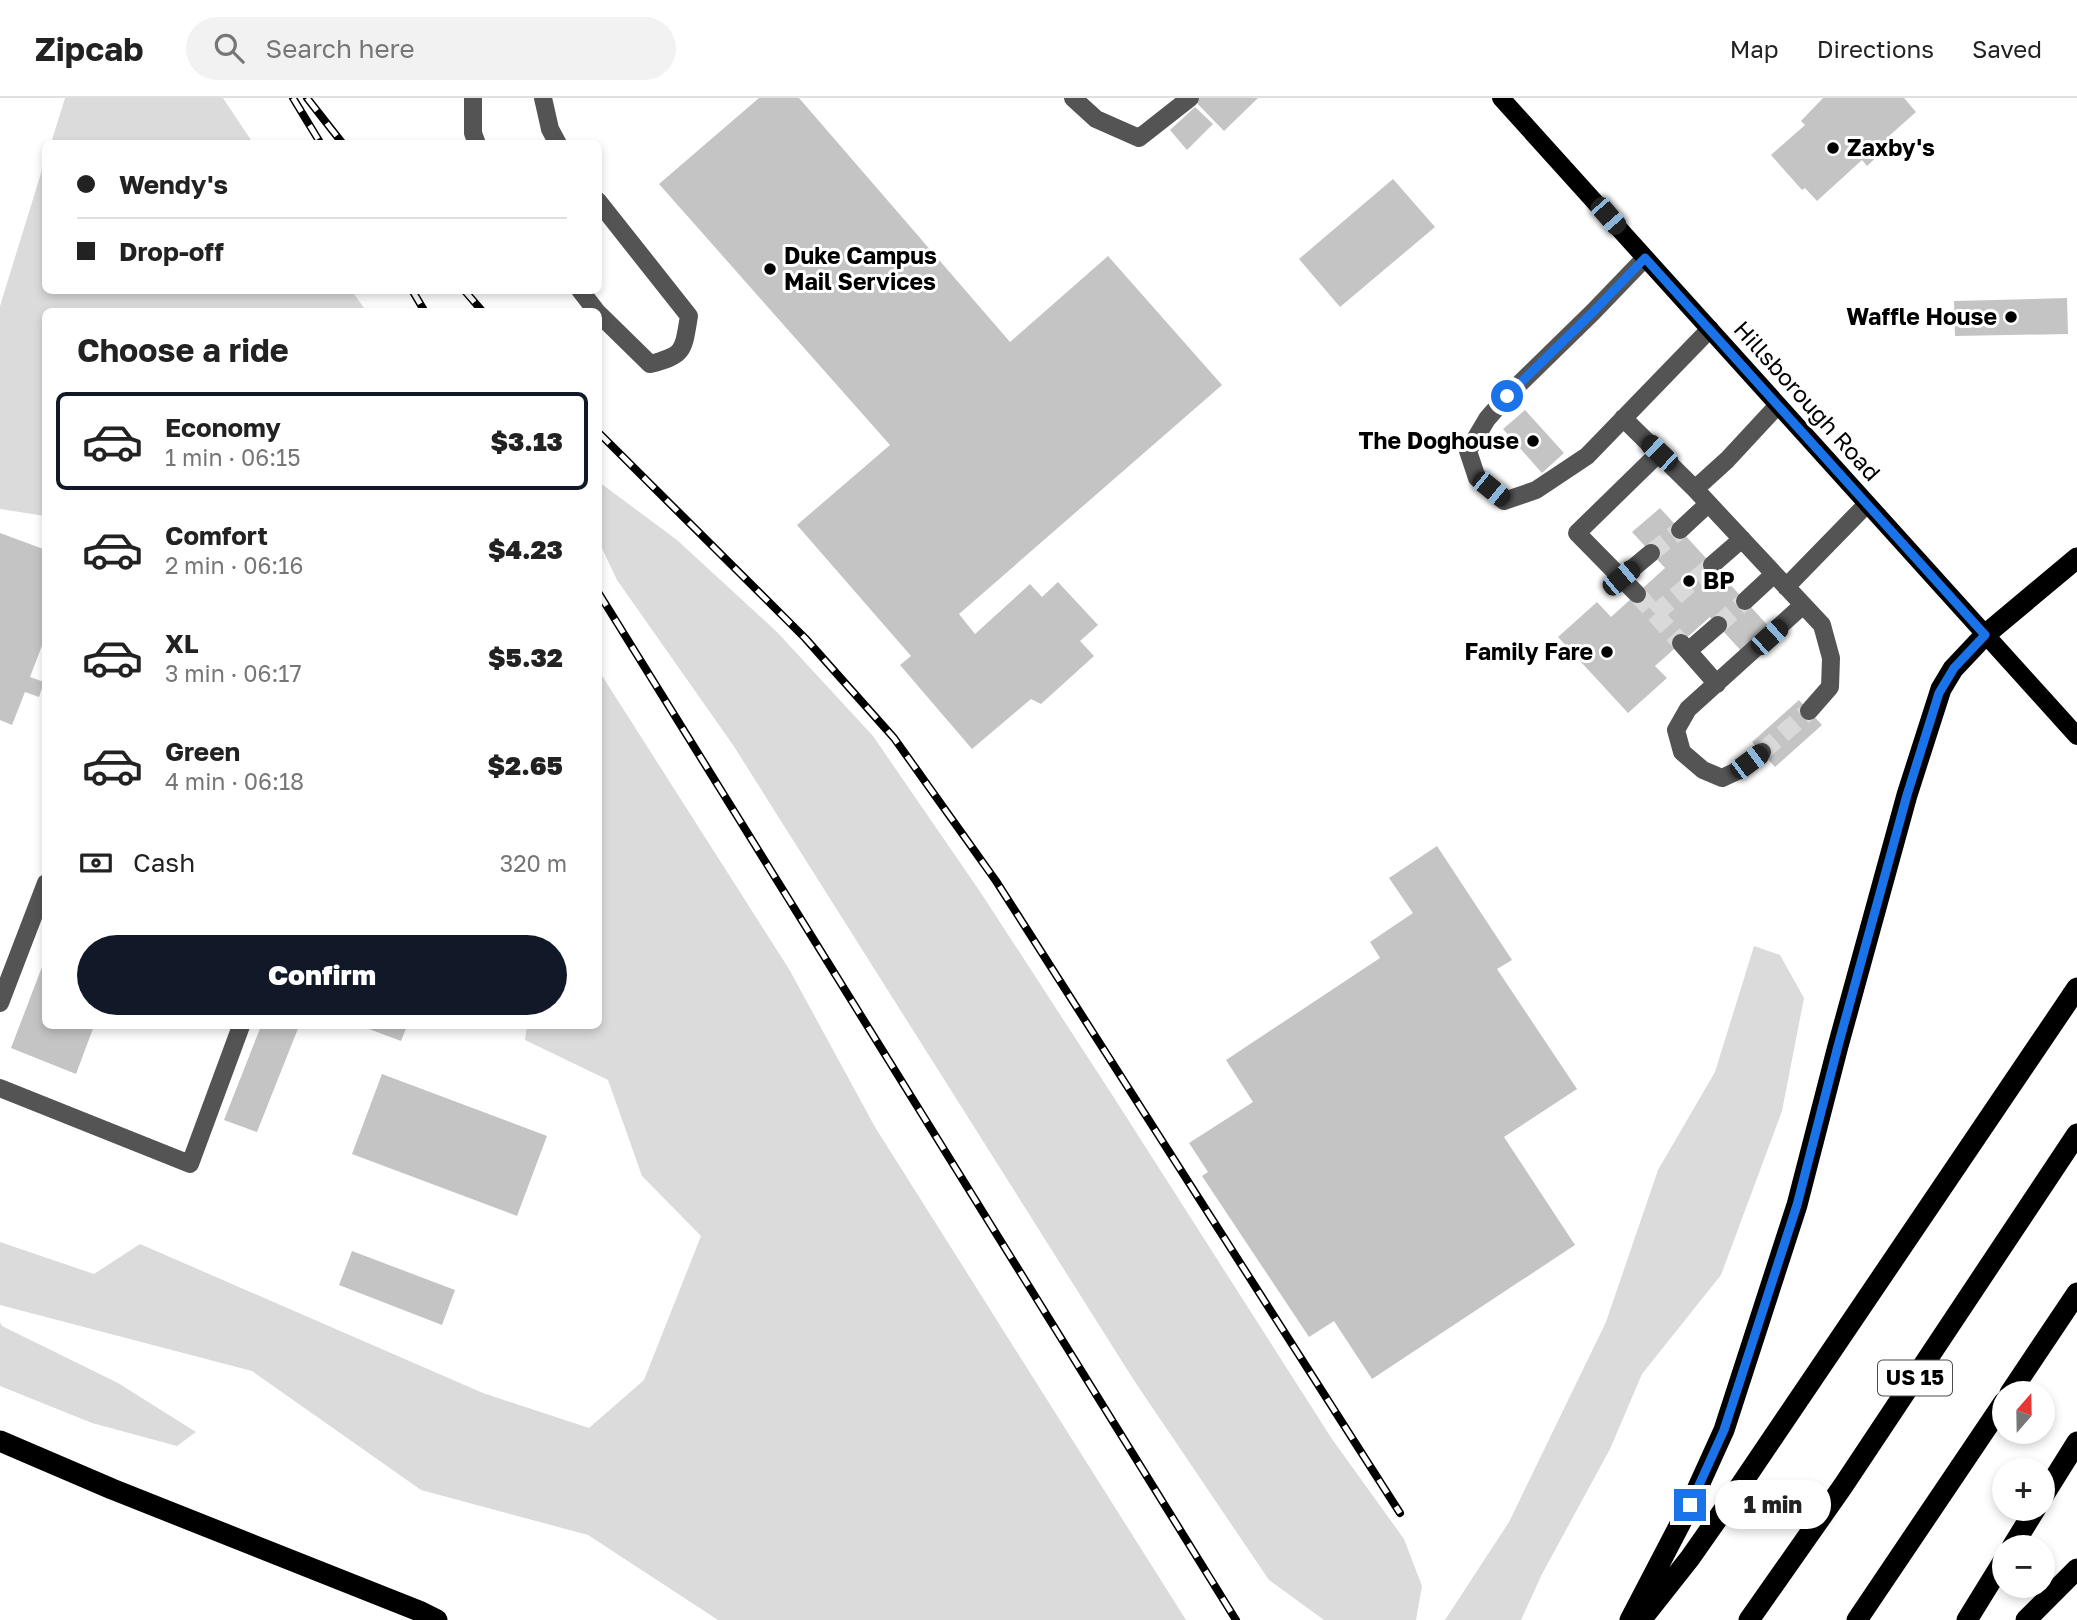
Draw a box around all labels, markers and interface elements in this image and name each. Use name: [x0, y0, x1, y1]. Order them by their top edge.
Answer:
search box: [186, 17, 676, 80]
text: Zipcab: [35, 29, 144, 68]
icon: search: [210, 29, 248, 67]
text: Search here: [266, 33, 415, 64]
text: Map: [1730, 34, 1779, 63]
text: Directions: [1817, 34, 1934, 63]
text: Saved: [1972, 34, 2042, 63]
place label: Zaxby's: [1847, 133, 1935, 161]
marker: Zaxby's: [1825, 140, 1841, 156]
text: Wendy's: [119, 169, 228, 200]
car: [1587, 193, 1630, 239]
text: Drop-off: [119, 236, 224, 267]
place label: Duke Campus Mail Services: [784, 241, 937, 295]
marker: Duke Campus Mail Services: [762, 261, 778, 277]
place label: Waffle House: [1846, 302, 1997, 330]
marker: Waffle House: [2003, 309, 2019, 325]
street label: Hillsborough Road: [1729, 315, 1887, 486]
text: Choose a ride: [77, 331, 289, 369]
route start: [1491, 380, 1523, 412]
icon: car: [81, 410, 144, 473]
text: Economy: [165, 412, 281, 443]
text: $3.13: [491, 426, 563, 457]
place label: The Doghouse: [1359, 426, 1519, 454]
car: [1637, 431, 1682, 475]
marker: The Doghouse: [1525, 433, 1541, 449]
text: 1 min · 06:15: [165, 443, 301, 471]
car: [1469, 468, 1514, 510]
icon: car: [81, 518, 144, 581]
text: Comfort: [165, 520, 268, 551]
text: $4.23: [488, 534, 563, 565]
text: 2 min · 06:16: [165, 551, 303, 579]
car: [1599, 556, 1644, 600]
place label: BP: [1703, 566, 1735, 594]
marker: BP: [1681, 573, 1697, 589]
car: [1747, 615, 1792, 659]
icon: car: [81, 626, 144, 689]
text: XL: [165, 628, 199, 659]
place label: Family Fare: [1464, 637, 1593, 665]
text: $5.32: [488, 642, 563, 673]
marker: Family Fare: [1599, 644, 1615, 660]
text: 3 min · 06:17: [165, 659, 302, 687]
icon: car: [81, 734, 144, 797]
text: Green: [165, 736, 240, 767]
car: [1726, 741, 1773, 783]
text: $2.65: [488, 750, 563, 781]
text: 4 min · 06:18: [165, 767, 304, 795]
icon: cash: [77, 844, 115, 882]
text: Cash: [133, 847, 195, 878]
text: 320 m: [500, 849, 567, 877]
button: Confirm: [77, 935, 567, 1015]
road number: US 15: [1878, 1360, 1952, 1396]
north arrow: [1992, 1381, 2054, 1444]
map controls: [1992, 1381, 2055, 1598]
button: +: [1992, 1458, 2055, 1521]
callout: 1 min: [1714, 1480, 1830, 1530]
route end: [1674, 1489, 1706, 1521]
text: 1 min: [1744, 1490, 1802, 1518]
button: −: [1992, 1535, 2055, 1598]

